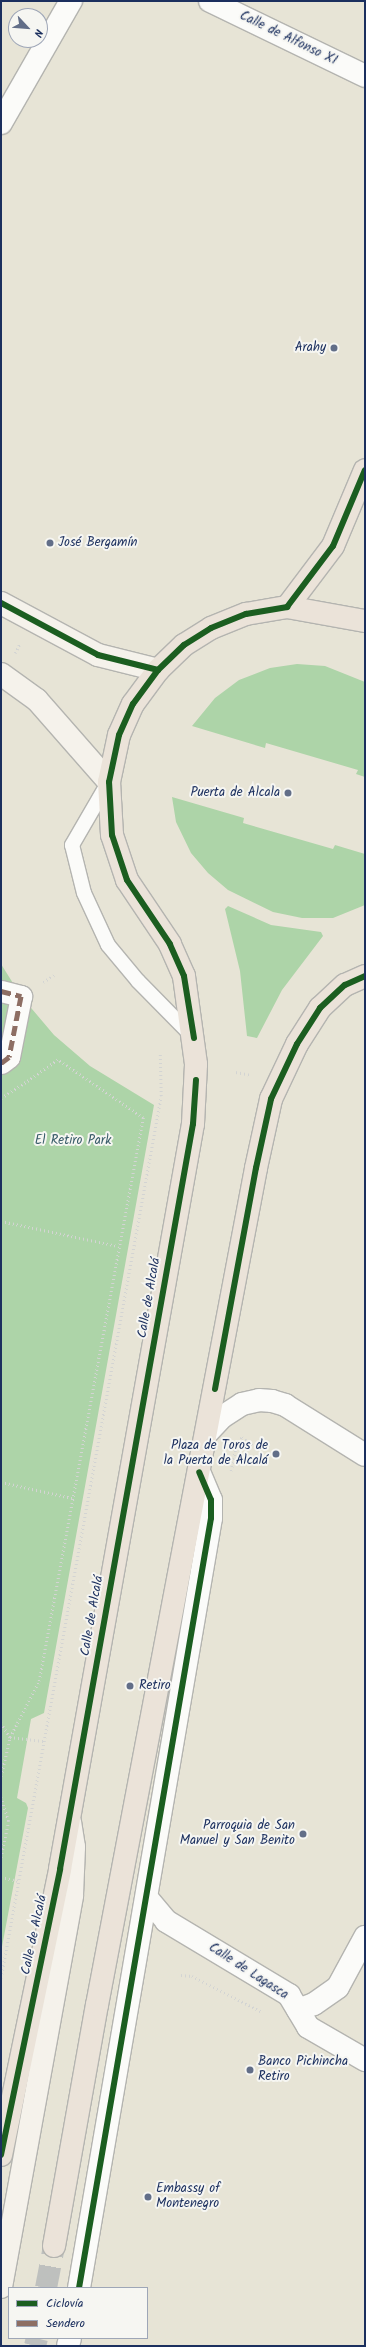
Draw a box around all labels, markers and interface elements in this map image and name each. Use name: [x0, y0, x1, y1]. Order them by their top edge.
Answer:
north arrow: [8, 8, 48, 48]
street label: Calle de Alfonso XI: [237, 9, 339, 69]
text: N: [28, 26, 48, 40]
place label: Arahy: [295, 340, 326, 356]
marker: Arahy: [329, 343, 339, 353]
place label: José Bergamín: [58, 535, 137, 551]
marker: José Bergamín: [45, 538, 55, 548]
place label: Puerta de Alcala: [190, 785, 280, 801]
marker: Puerta de Alcala: [283, 788, 293, 798]
park label: El Retiro Park: [35, 1133, 111, 1149]
street label: Calle de Alcalá: [135, 1257, 165, 1339]
place label: Plaza de Toros de la Puerta de Alcalá: [164, 1439, 268, 1470]
marker: Plaza de Toros de la Puerta de Alcalá: [271, 1449, 281, 1459]
street label: Calle de Alcalá: [78, 1575, 108, 1657]
place label: Retiro: [139, 1678, 171, 1694]
marker: Retiro: [124, 1680, 136, 1692]
place label: Parroquia de San Manuel y San Benito: [180, 1819, 295, 1850]
marker: Parroquia de San Manuel y San Benito: [298, 1829, 308, 1839]
street label: Calle de Alcalá: [19, 1894, 51, 1976]
street label: Calle de Lagasca: [205, 1940, 291, 2004]
place label: Banco Pichincha Retiro: [258, 2055, 348, 2086]
marker: Banco Pichincha Retiro: [245, 2065, 255, 2075]
place label: Embassy of Montenegro: [156, 2182, 220, 2213]
marker: Embassy of Montenegro: [143, 2192, 153, 2202]
legend: [8, 2287, 148, 2339]
text: Ciclovía: [46, 2294, 83, 2313]
text: Sendero: [46, 2314, 85, 2333]

